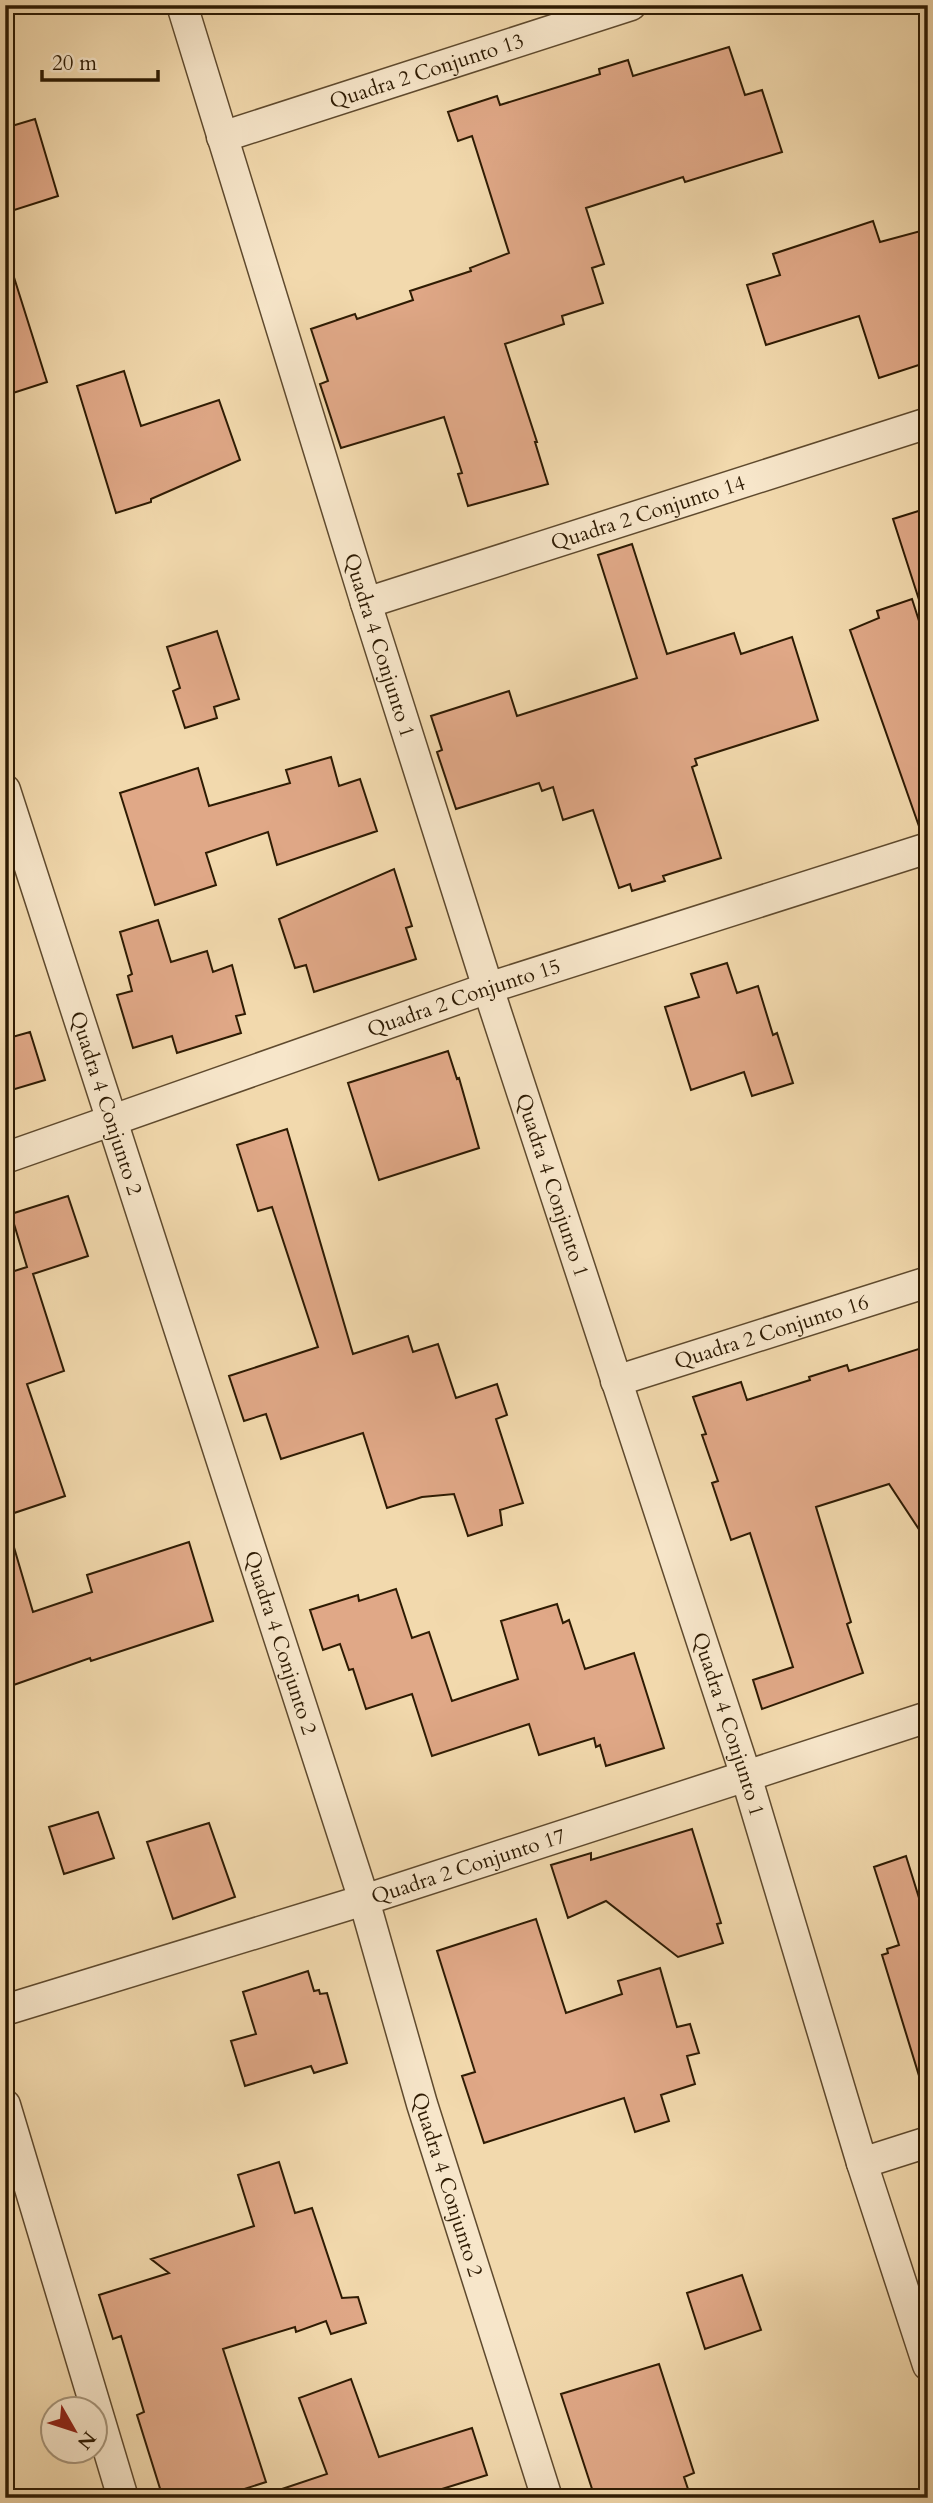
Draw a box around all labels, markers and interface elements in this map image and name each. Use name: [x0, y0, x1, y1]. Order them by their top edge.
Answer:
street label: Quadra 2 Conjunto 13: [326, 26, 527, 116]
scale bar: [42, 38, 158, 82]
text: 20 m: [52, 49, 97, 78]
street label: Quadra 2 Conjunto 14: [547, 468, 749, 557]
street label: Quadra 4 Conjunto 1: [337, 549, 422, 741]
street label: Quadra 2 Conjunto 15: [363, 951, 564, 1044]
street label: Quadra 4 Conjunto 2: [63, 1007, 150, 1199]
street label: Quadra 4 Conjunto 1: [509, 1089, 596, 1281]
street label: Quadra 2 Conjunto 16: [670, 1287, 872, 1376]
street label: Quadra 4 Conjunto 2: [237, 1547, 324, 1738]
street label: Quadra 4 Conjunto 1: [685, 1628, 772, 1820]
street label: Quadra 2 Conjunto 17: [367, 1821, 569, 1911]
street label: Quadra 4 Conjunto 2: [405, 2089, 490, 2280]
north arrow: [38, 2394, 108, 2464]
text: N: [71, 2425, 102, 2455]

